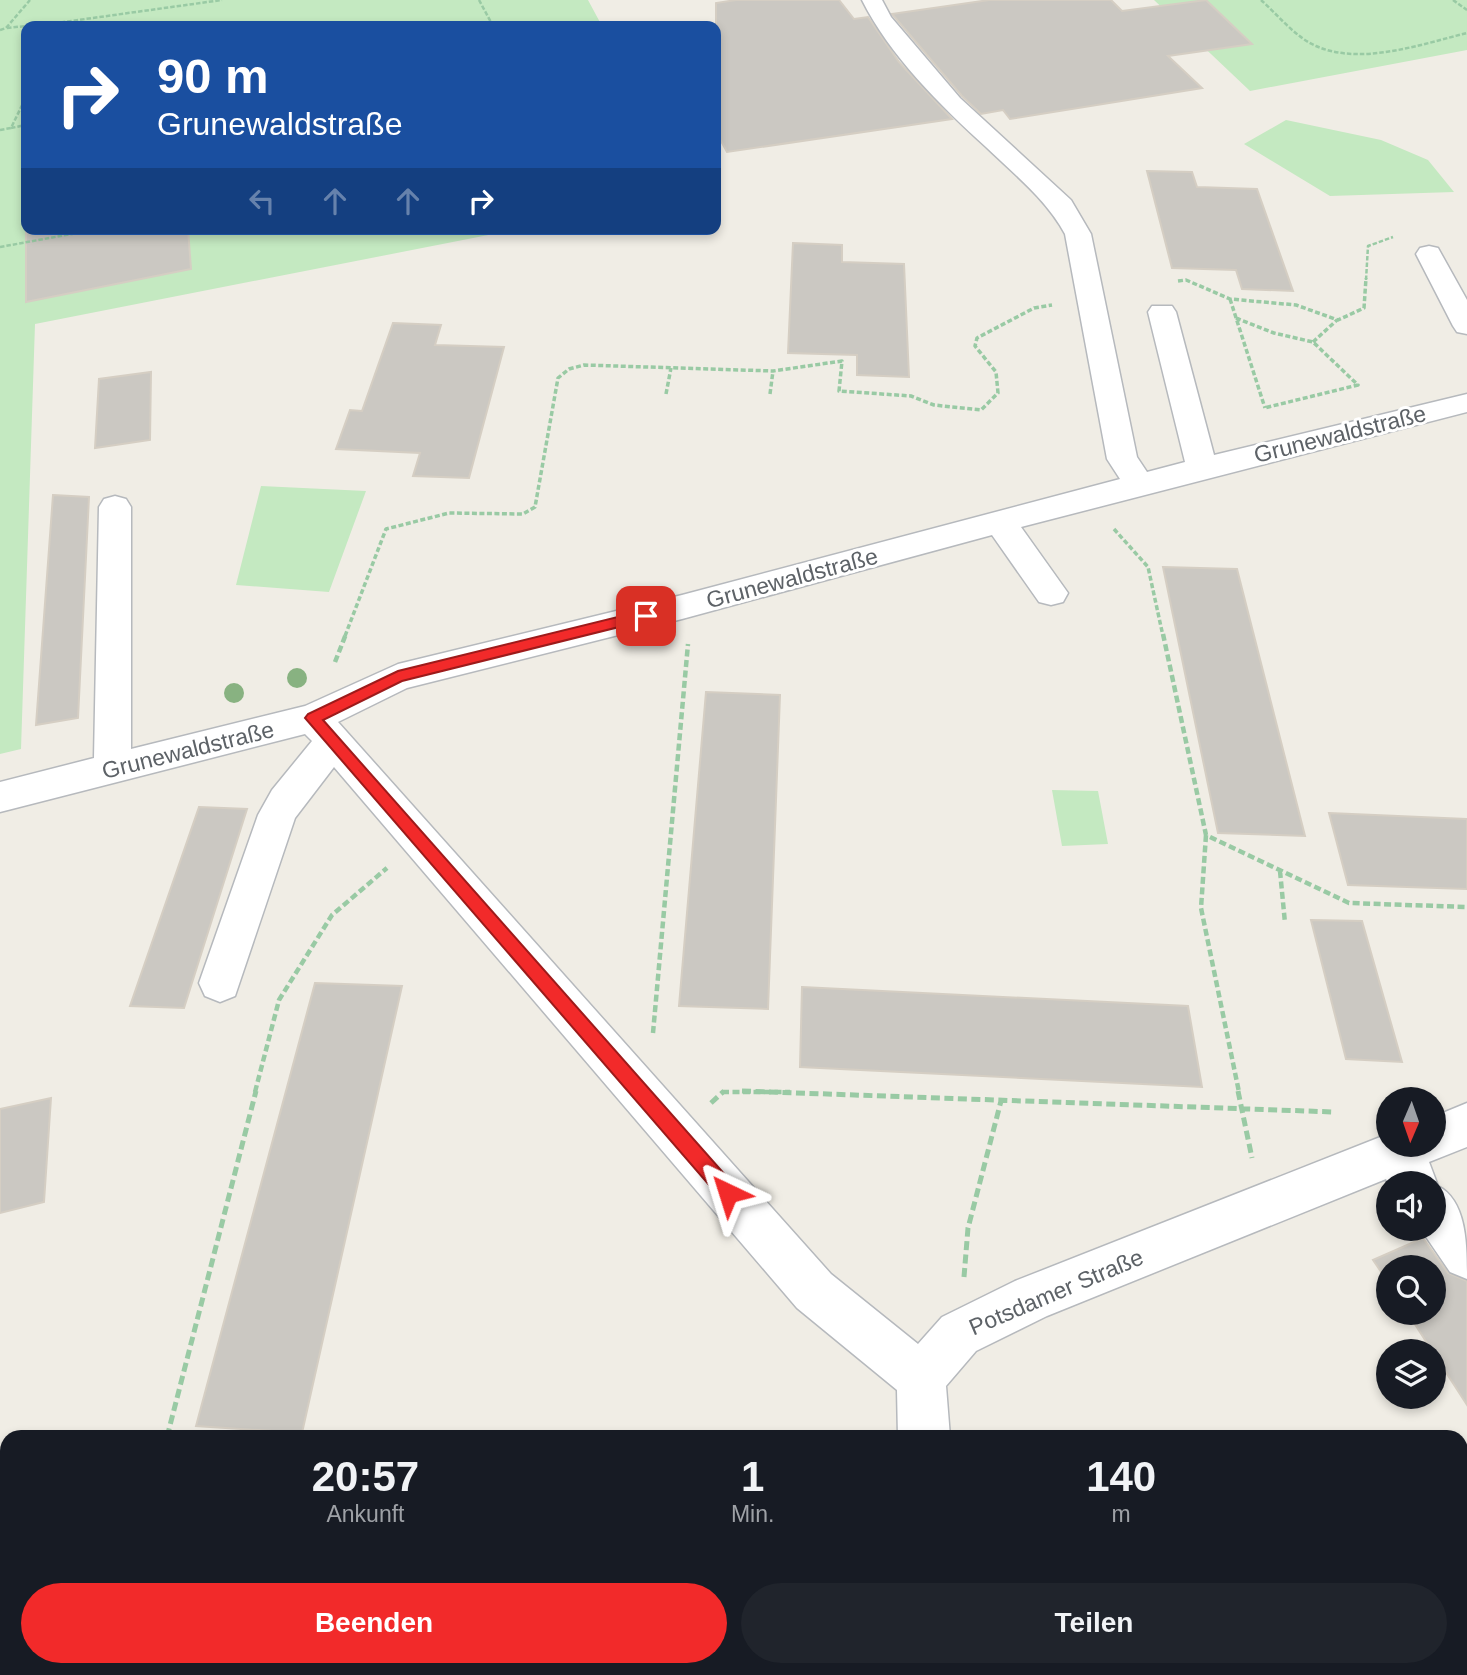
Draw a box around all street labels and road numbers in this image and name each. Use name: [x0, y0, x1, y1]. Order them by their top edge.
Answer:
street label: Grunewaldstraße: [1251, 400, 1429, 468]
street label: Grunewaldstraße: [703, 543, 881, 613]
street label: Grunewaldstraße: [99, 716, 277, 784]
street label: Potsdamer Straße: [965, 1244, 1147, 1340]

